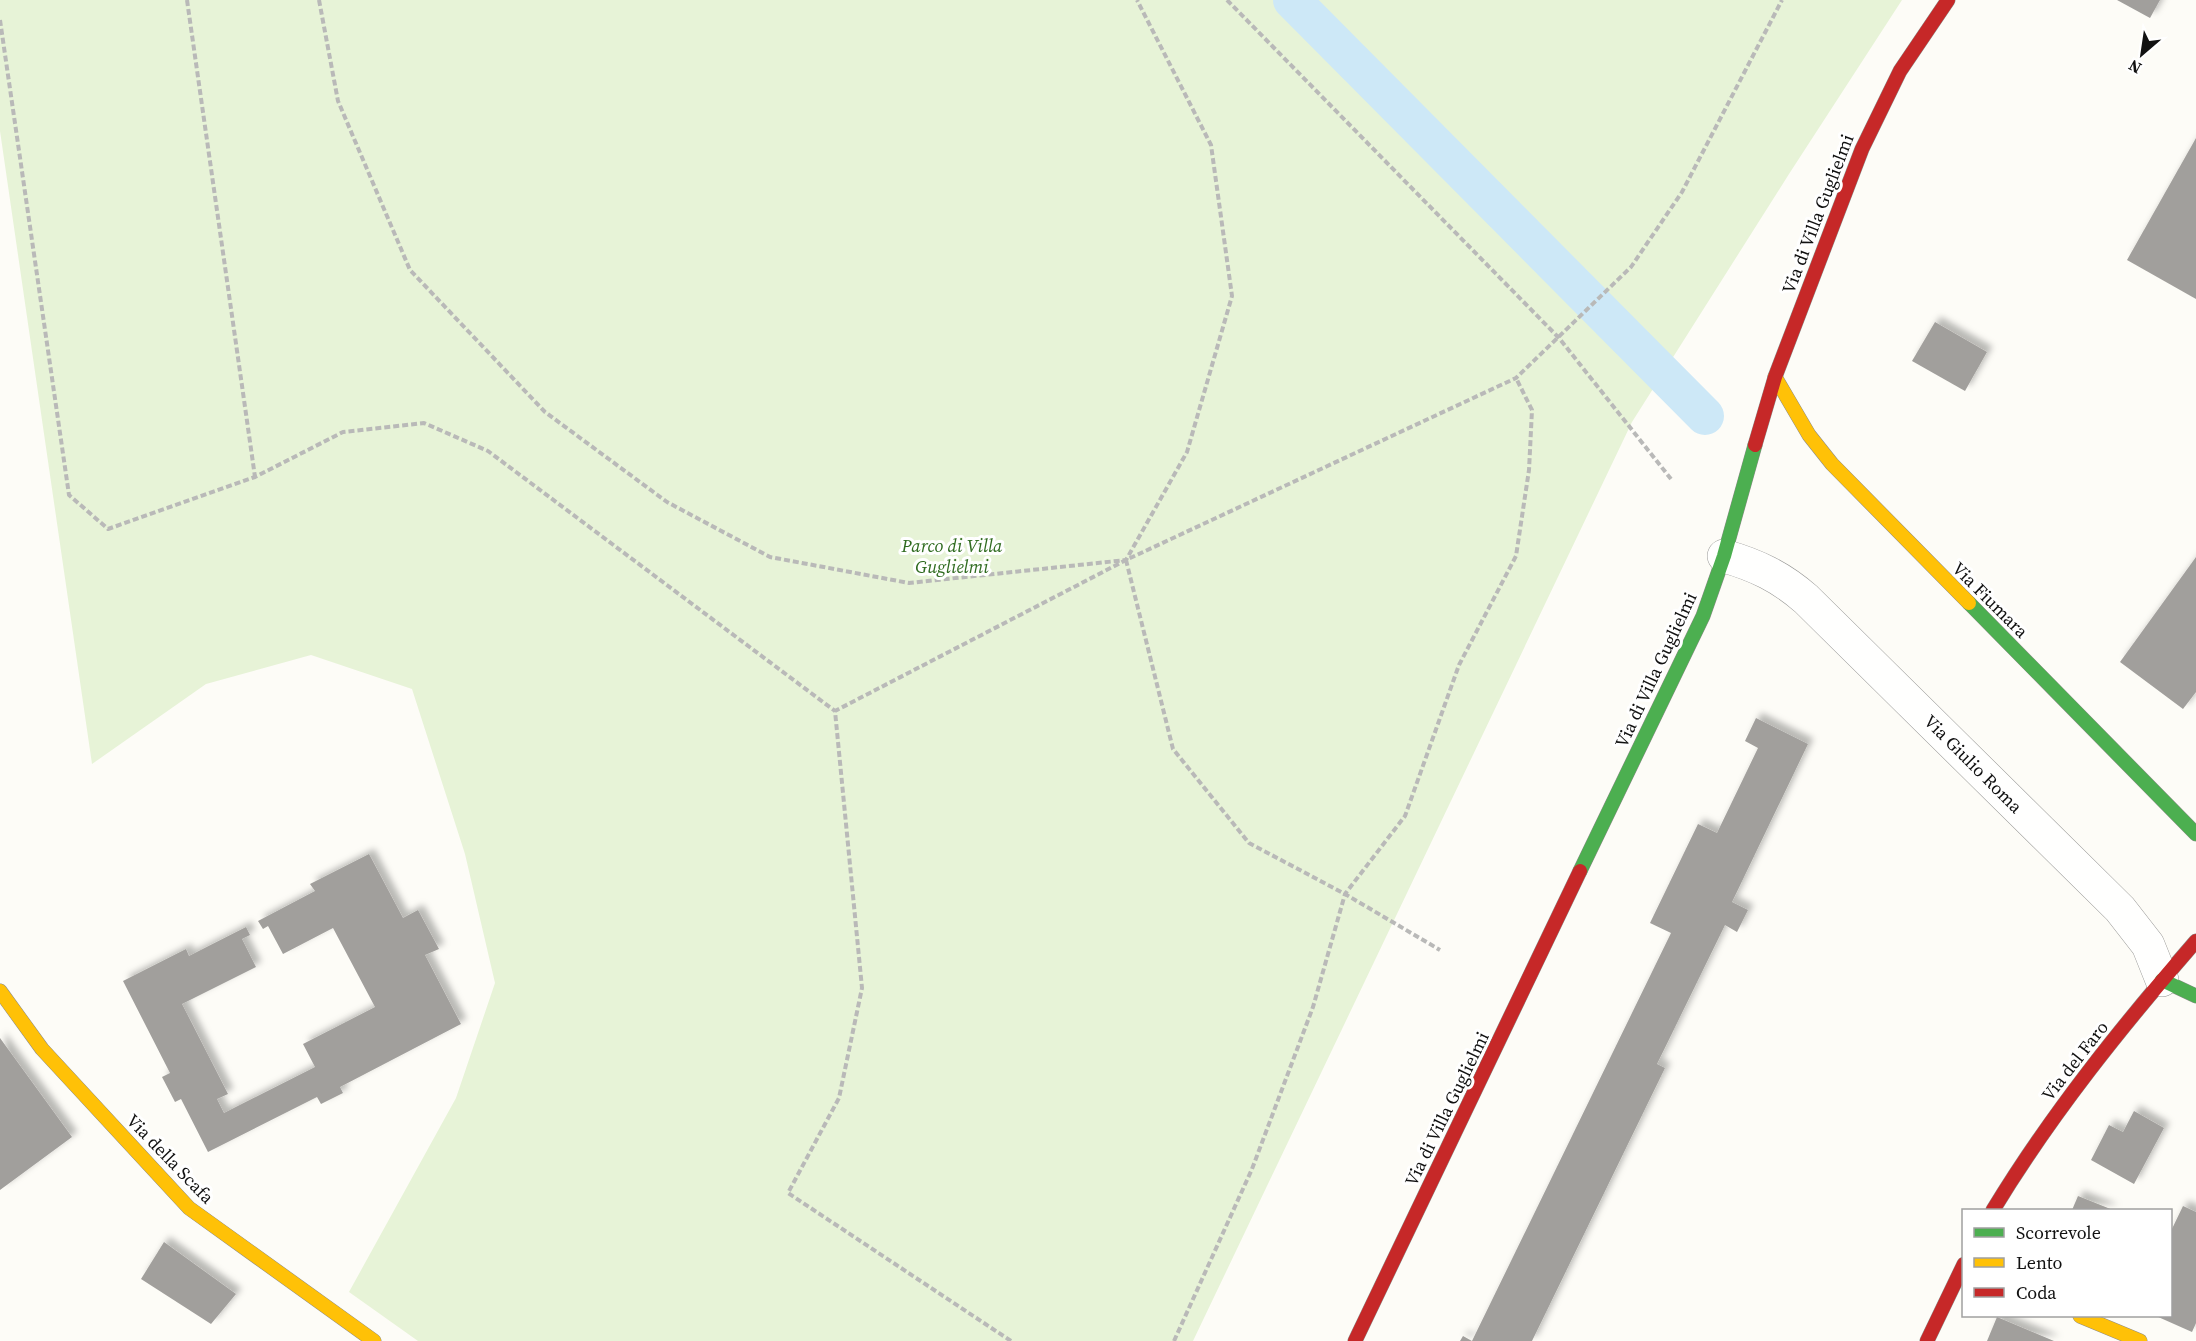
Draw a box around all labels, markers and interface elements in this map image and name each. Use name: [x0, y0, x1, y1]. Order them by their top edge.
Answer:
north arrow: [2112, 24, 2172, 84]
text: N: [2124, 55, 2145, 80]
street label: Via di Villa Guglielmi: [1776, 131, 1859, 297]
park label: Parco di Villa Guglielmi: [900, 533, 1003, 579]
street label: Via Fiumara: [1947, 556, 2035, 644]
street label: Via di Villa Guglielmi: [1609, 588, 1703, 752]
street label: Via Giulio Roma: [1919, 709, 2029, 819]
street label: Via del Faro: [2035, 1015, 2114, 1106]
street label: Via di Villa Guglielmi: [1398, 1027, 1495, 1190]
street label: Via della Scafa: [121, 1108, 220, 1210]
legend: [1962, 1209, 2172, 1317]
text: Scorrevole: [2016, 1220, 2101, 1245]
text: Lento: [2016, 1250, 2063, 1275]
text: Coda: [2016, 1280, 2057, 1305]

